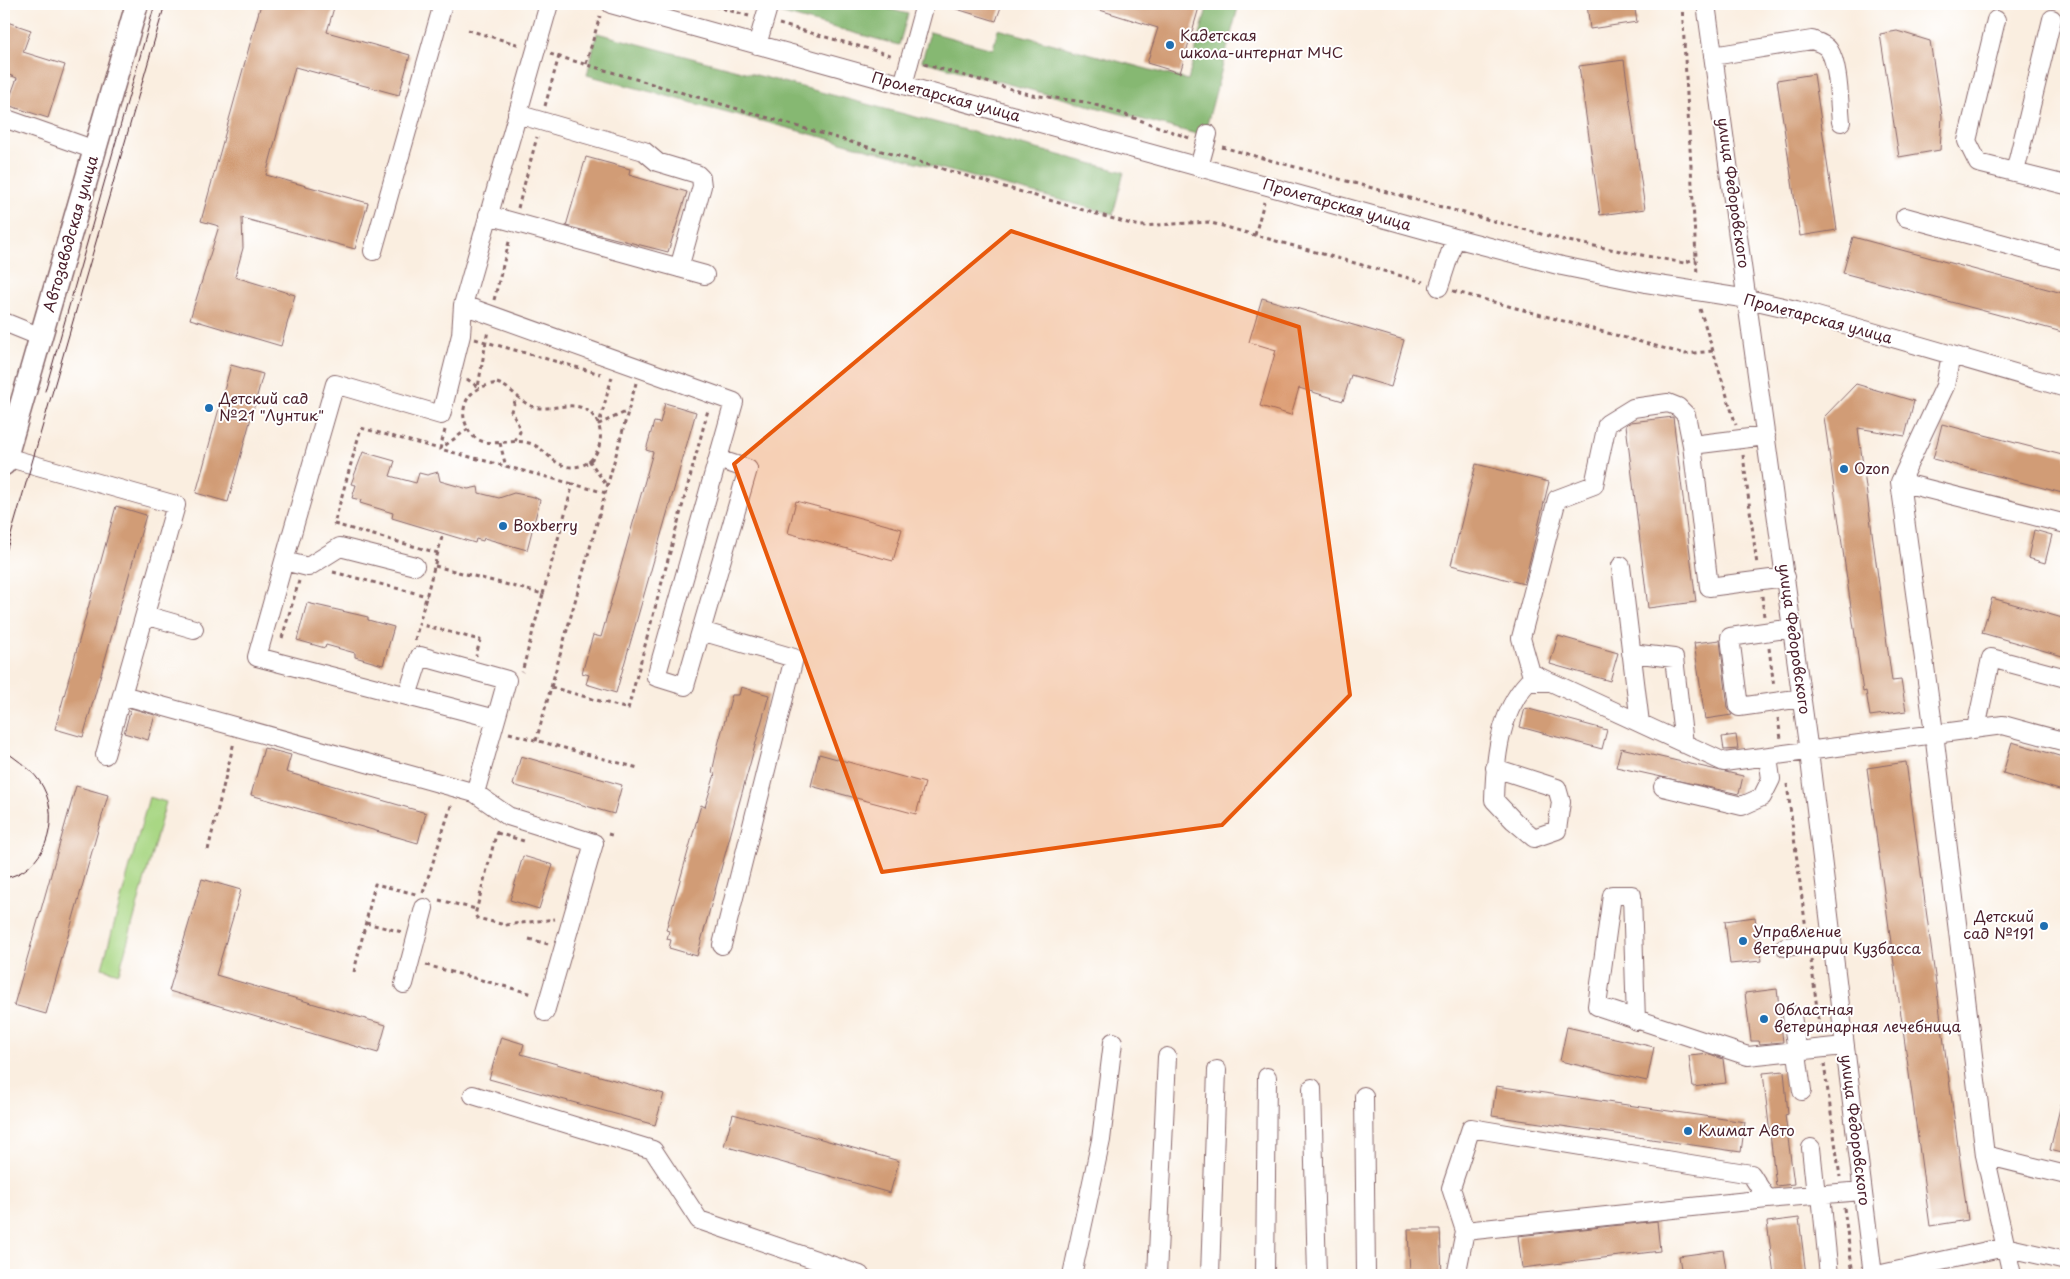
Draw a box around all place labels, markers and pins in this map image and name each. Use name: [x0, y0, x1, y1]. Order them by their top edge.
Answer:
place label: Кадетская школа-интернат МЧС: [1180, 23, 1343, 63]
marker: Кадетская школа-интернат МЧС: [1164, 39, 1176, 51]
place label: Детский сад №21 "Лунтик": [218, 386, 324, 426]
marker: Детский сад №21 "Лунтик": [203, 402, 215, 414]
place label: Ozon: [1854, 456, 1890, 479]
marker: Ozon: [1838, 463, 1850, 475]
place label: Boxberry: [513, 513, 578, 536]
marker: Boxberry: [497, 520, 509, 532]
place label: Детский сад №191: [1963, 904, 2034, 944]
place label: Управление ветеринарии Кузбасса: [1753, 919, 1922, 959]
marker: Детский сад №191: [2038, 920, 2050, 932]
marker: Управление ветеринарии Кузбасса: [1737, 935, 1749, 947]
place label: Областная ветеринарная лечебница: [1774, 997, 1961, 1037]
marker: Областная ветеринарная лечебница: [1758, 1013, 1770, 1025]
place label: Климат Авто: [1698, 1118, 1795, 1141]
marker: Климат Авто: [1682, 1125, 1694, 1137]

